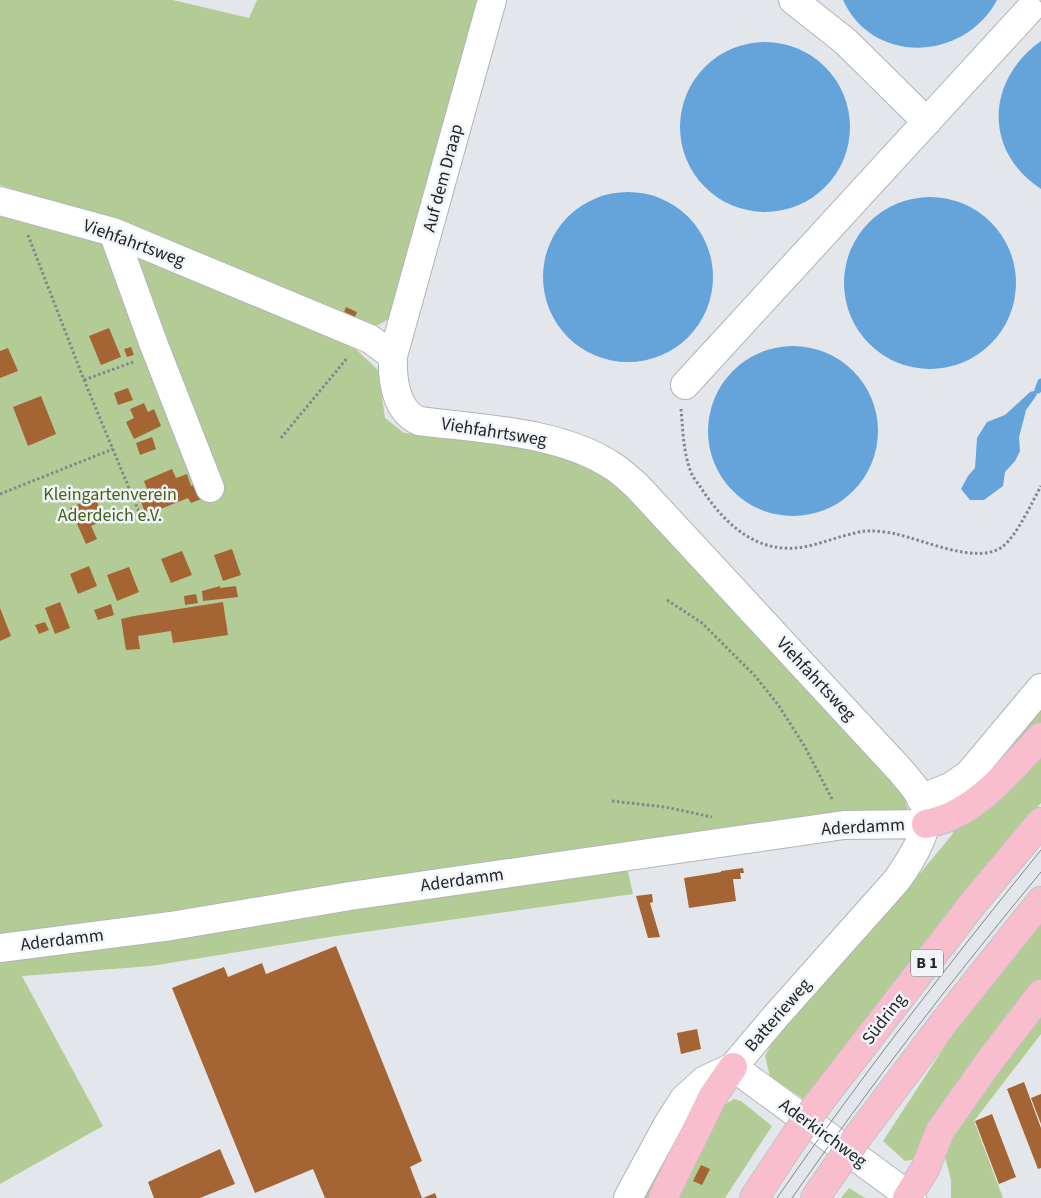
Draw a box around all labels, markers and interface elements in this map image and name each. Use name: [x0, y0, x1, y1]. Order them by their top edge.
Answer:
street label: Auf dem Draap: [417, 121, 469, 235]
street label: Viehfahrtsweg: [80, 213, 188, 273]
street label: Viehfahrtsweg: [439, 411, 549, 453]
park label: Kleingartenverein Aderdeich e.V.: [43, 482, 177, 528]
street label: Viehfahrtsweg: [771, 632, 861, 726]
street label: Aderdamm: [821, 812, 905, 842]
street label: Aderdamm: [419, 862, 505, 898]
street label: Aderdamm: [19, 922, 105, 958]
road number: B 1: [911, 950, 943, 976]
street label: Batterieweg: [739, 973, 817, 1057]
street label: Südring: [856, 988, 912, 1050]
street label: Aderkirchweg: [774, 1093, 872, 1173]

